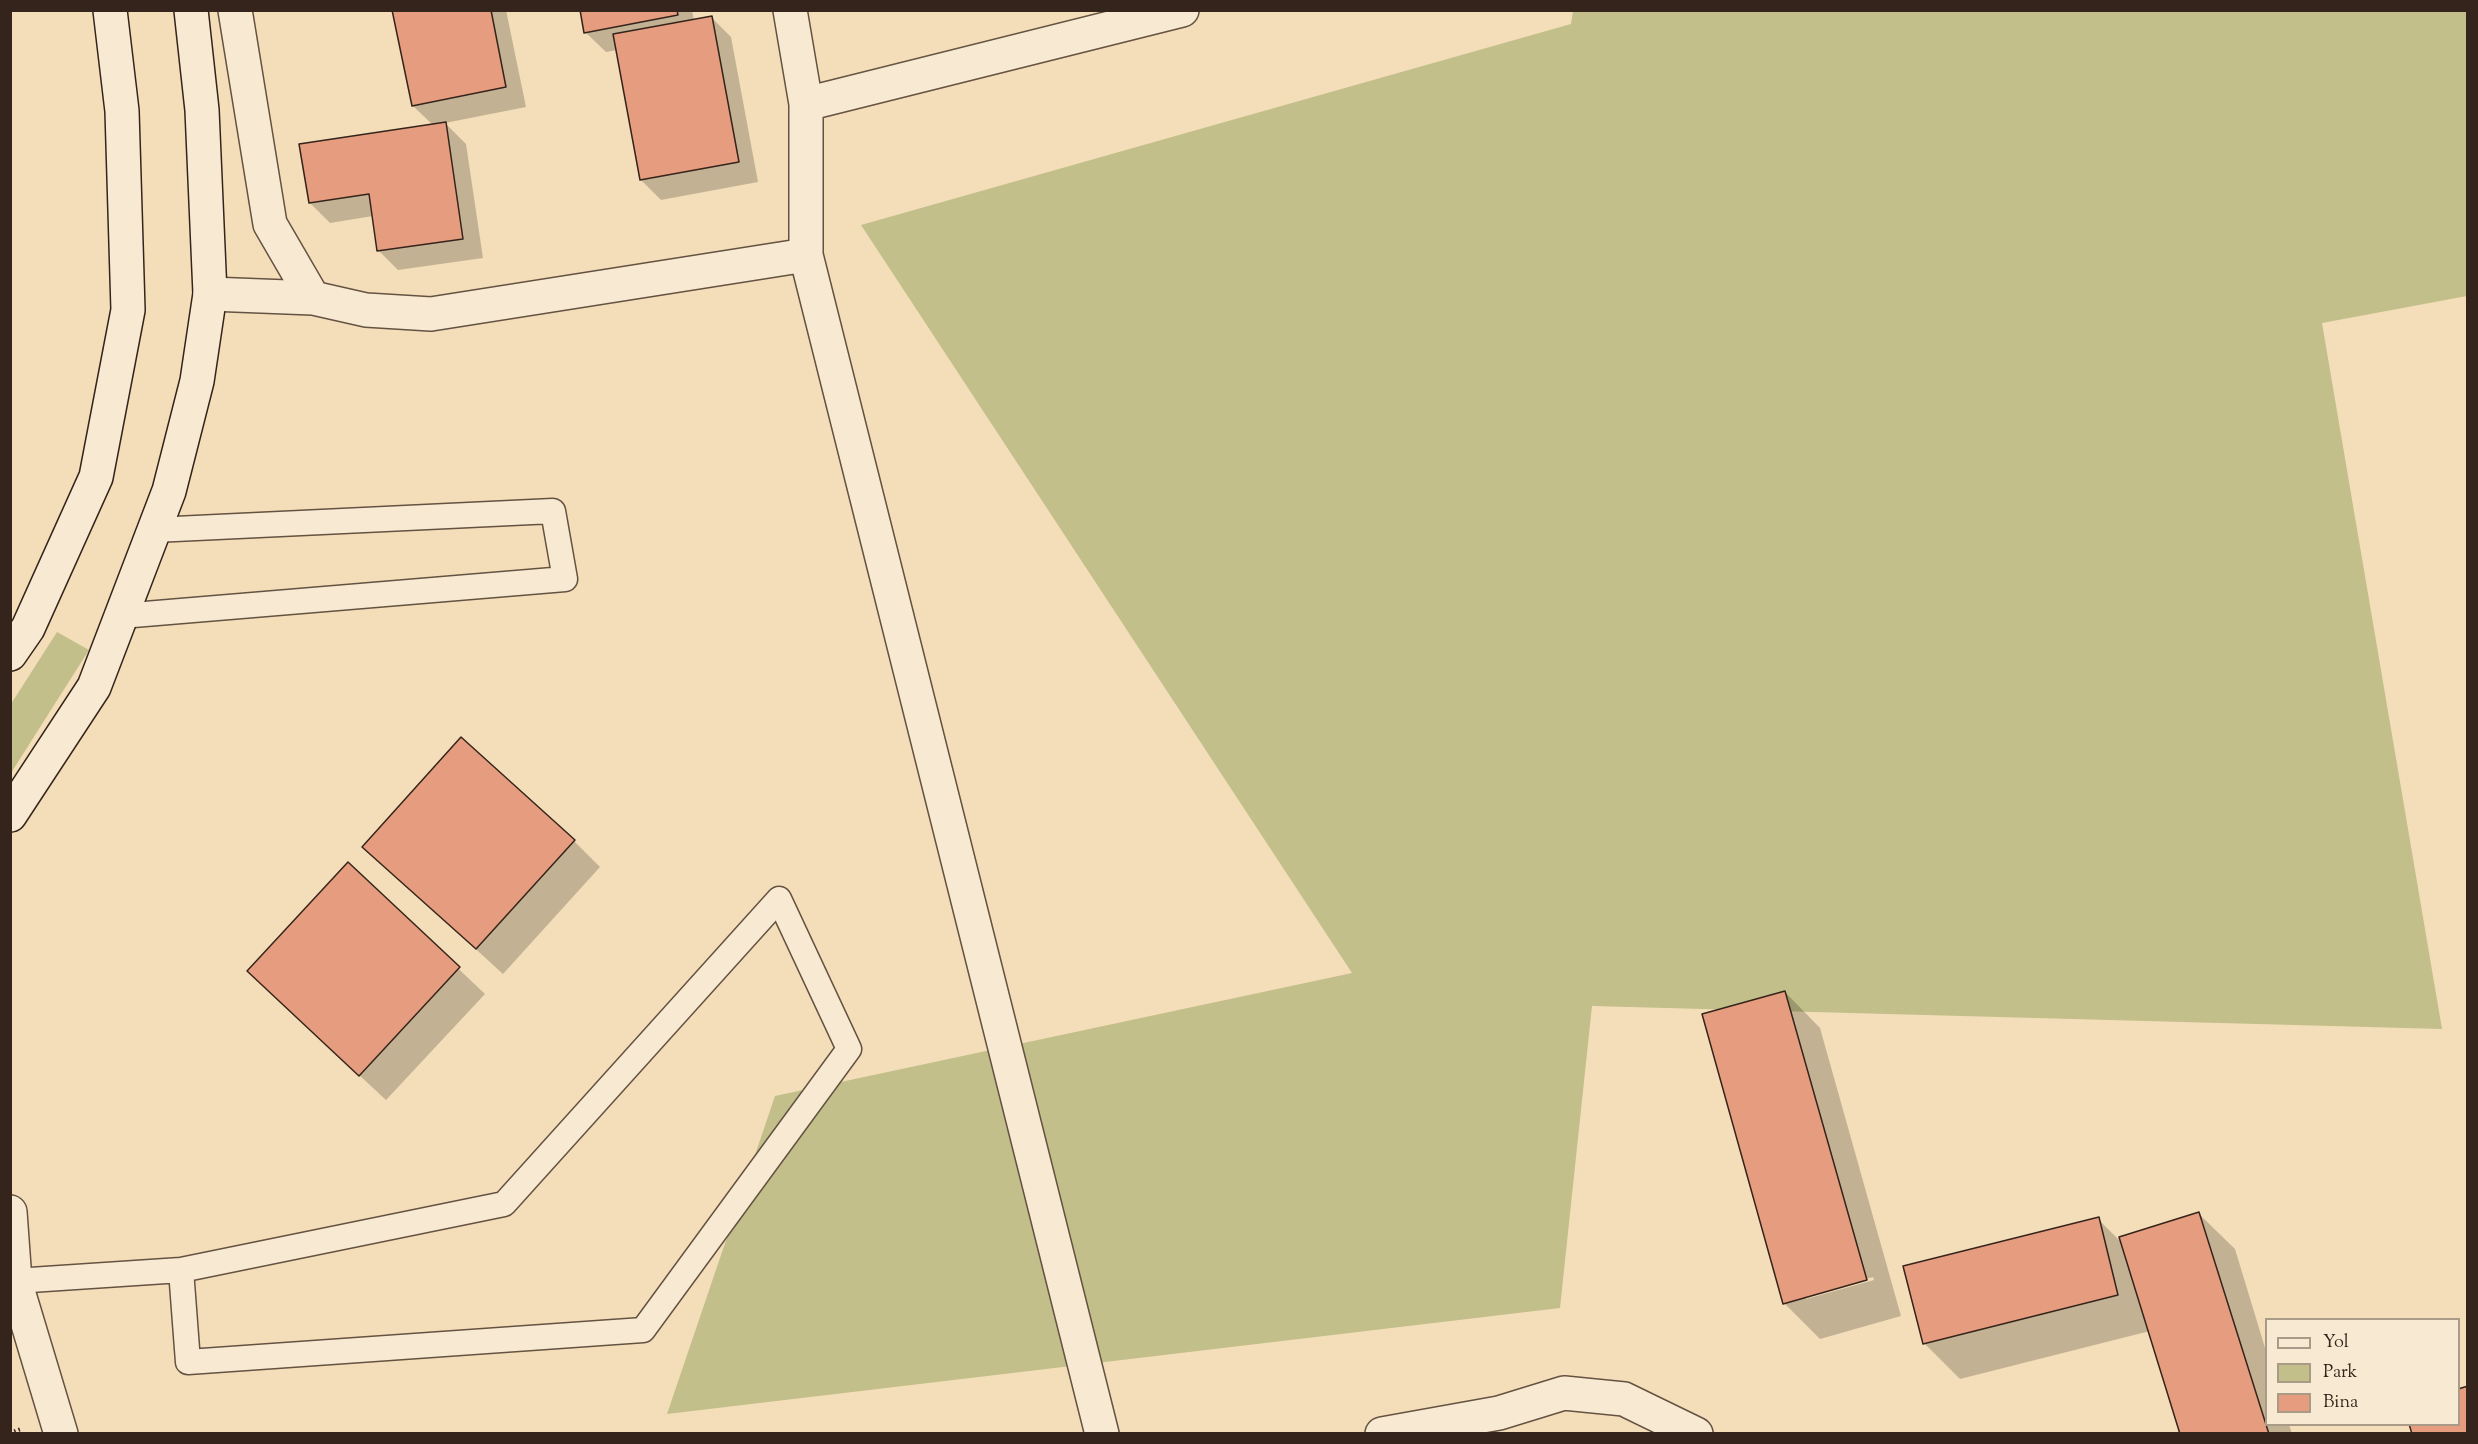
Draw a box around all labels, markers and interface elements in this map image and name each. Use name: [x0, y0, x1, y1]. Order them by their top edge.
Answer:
legend: [2265, 1318, 2460, 1426]
text: Yol: [2323, 1330, 2349, 1356]
text: Park: [2323, 1360, 2357, 1386]
text: Bina: [2323, 1390, 2358, 1416]

